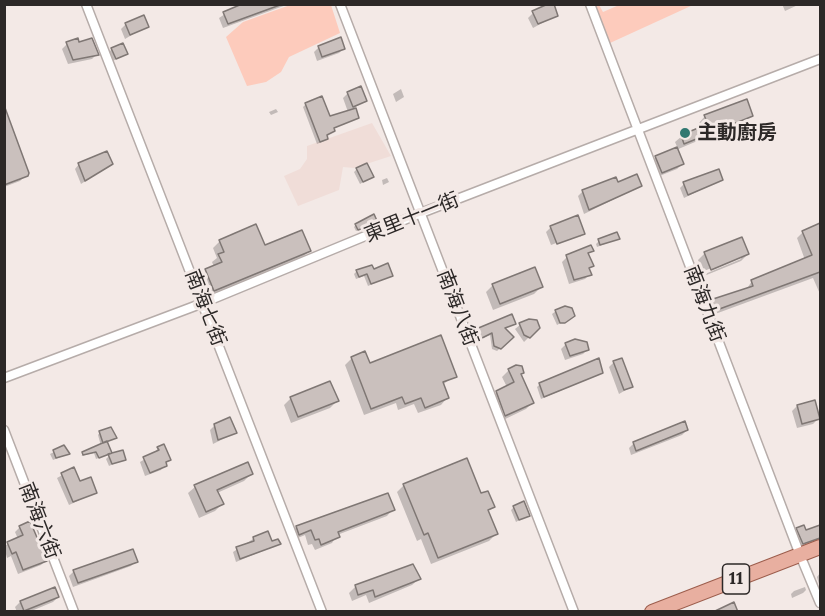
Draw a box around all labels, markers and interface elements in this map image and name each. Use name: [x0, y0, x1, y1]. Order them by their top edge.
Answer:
place label: 主動廚房: [697, 121, 777, 145]
marker: 主動廚房: [678, 126, 692, 140]
street label: 東里十一街: [361, 188, 463, 248]
street label: 南海九街: [678, 262, 730, 346]
street label: 南海七街: [179, 266, 231, 350]
street label: 南海八街: [431, 266, 483, 350]
street label: 南海六街: [13, 479, 65, 563]
road number: 11: [722, 564, 750, 594]

